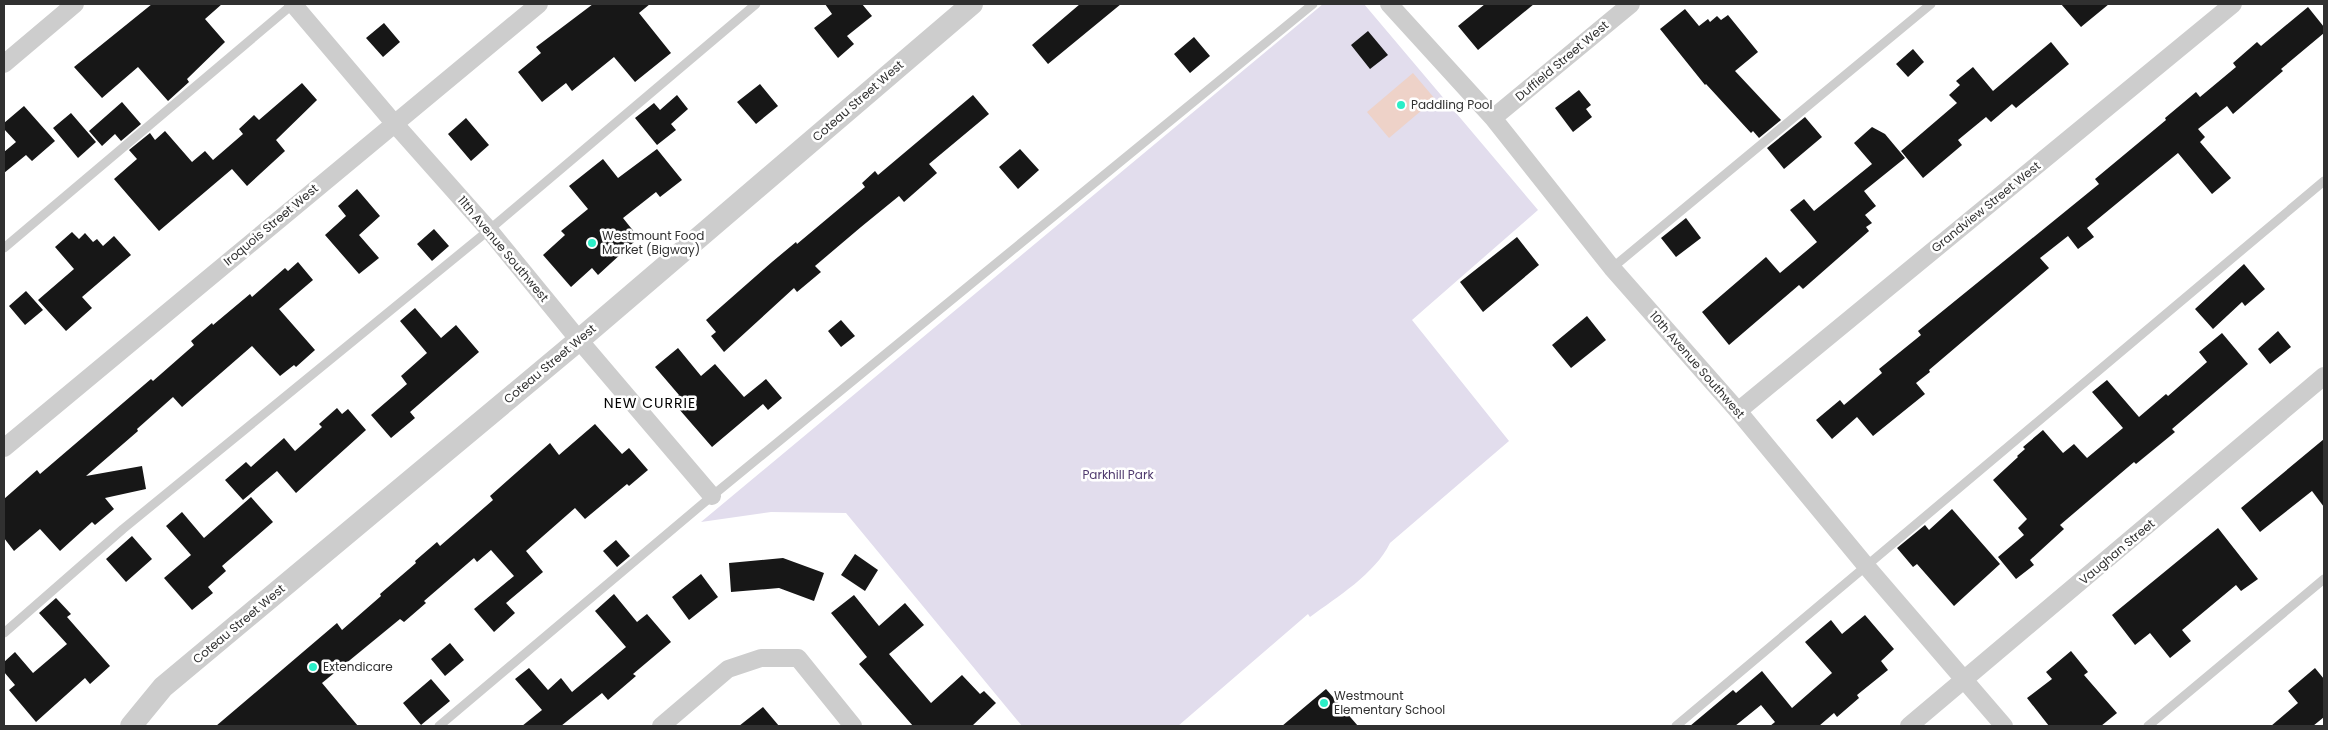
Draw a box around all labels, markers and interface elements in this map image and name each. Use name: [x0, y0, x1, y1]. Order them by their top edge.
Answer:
street label: Duffield Street West: [1511, 17, 1612, 105]
street label: Coteau Street West: [808, 56, 907, 145]
place label: Paddling Pool: [1411, 96, 1492, 113]
marker: Paddling Pool: [1395, 99, 1407, 111]
street label: Grandview Street West: [1927, 157, 2044, 256]
street label: Iroquois Street West: [220, 180, 322, 269]
street label: 11th Avenue Southwest: [454, 192, 553, 305]
place label: Westmount Food Market (Bigway): [602, 227, 704, 258]
marker: Westmount Food Market (Bigway): [586, 237, 598, 249]
street label: 10th Avenue Southwest: [1646, 307, 1749, 422]
street label: Coteau Street West: [500, 320, 600, 407]
district label: NEW CURRIE: [604, 393, 696, 413]
park label: Parkhill Park: [1082, 466, 1154, 483]
street label: Vaughan Street: [2075, 515, 2158, 588]
street label: Coteau Street West: [189, 580, 289, 667]
place label: Extendicare: [323, 658, 393, 675]
marker: Extendicare: [307, 661, 319, 673]
place label: Westmount Elementary School: [1334, 687, 1445, 718]
marker: Westmount Elementary School: [1318, 697, 1330, 709]

